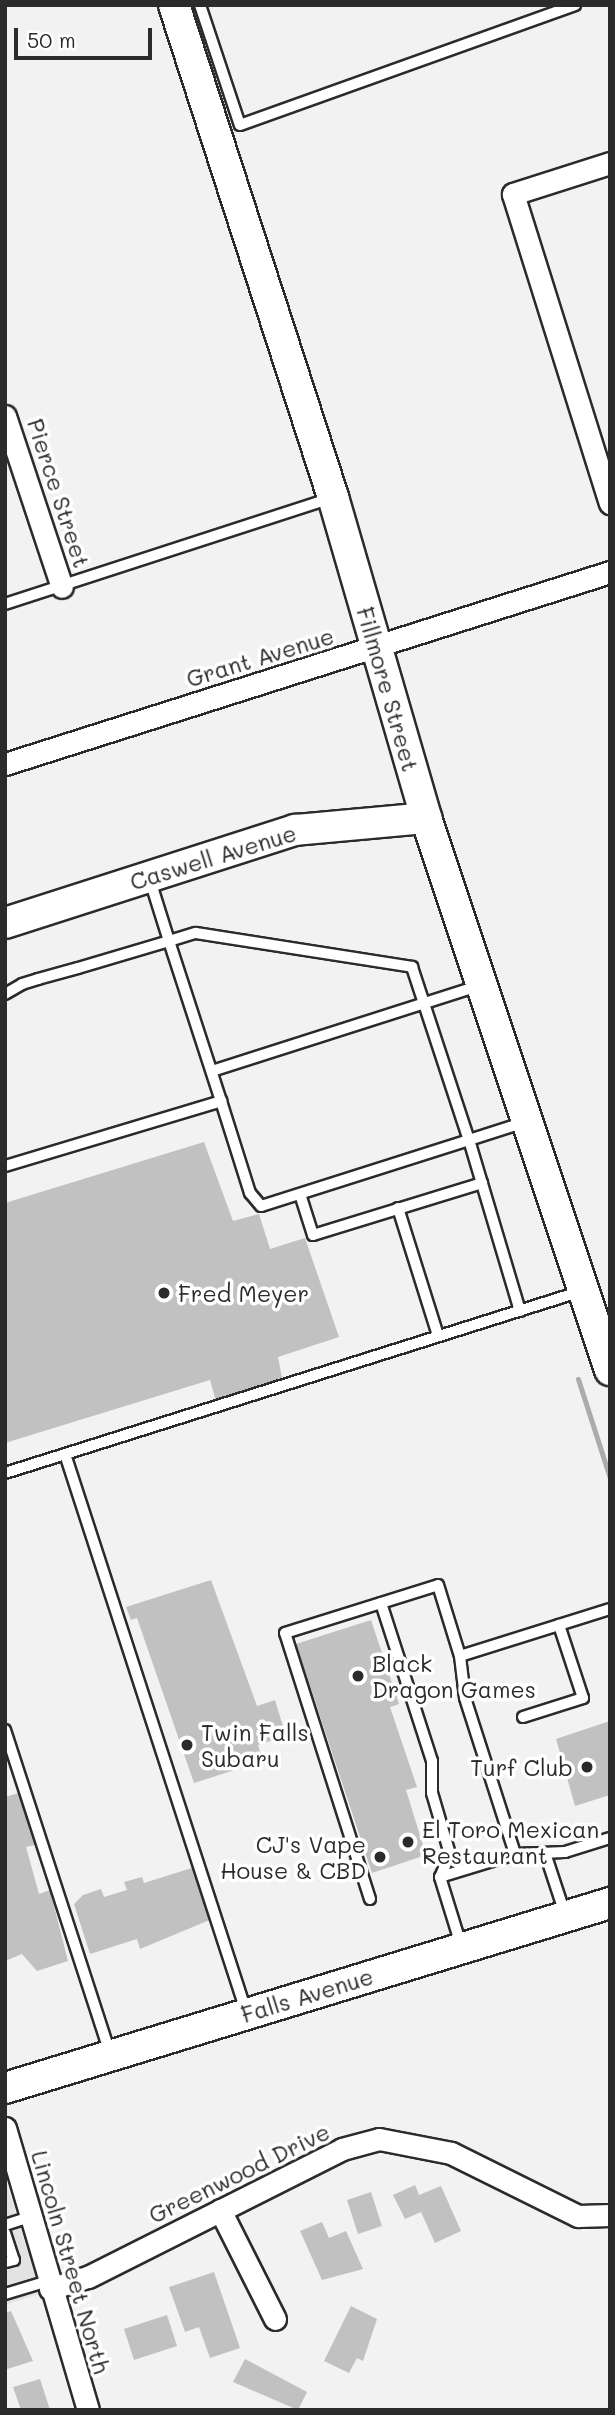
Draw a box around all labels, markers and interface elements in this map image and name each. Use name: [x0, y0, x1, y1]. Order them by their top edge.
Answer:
scale bar: [18, 14, 156, 58]
text: 50 m: [27, 26, 76, 53]
street label: Pierce Street: [22, 415, 96, 571]
street label: Fillmore Street: [351, 604, 425, 774]
street label: Grant Avenue: [183, 621, 337, 693]
street label: Caswell Avenue: [126, 819, 300, 895]
place label: Fred Meyer: [178, 1279, 309, 1307]
marker: Fred Meyer: [156, 1285, 172, 1301]
place label: Black Dragon Games: [372, 1649, 536, 1703]
marker: Black Dragon Games: [350, 1668, 366, 1684]
place label: Twin Falls Subaru: [201, 1718, 309, 1772]
marker: Twin Falls Subaru: [179, 1737, 195, 1753]
place label: Turf Club: [470, 1753, 573, 1781]
marker: Turf Club: [579, 1759, 595, 1775]
place label: El Toro Mexican Restaurant: [422, 1815, 599, 1869]
place label: CJ's Vape House & CBD: [220, 1830, 366, 1884]
marker: El Toro Mexican Restaurant: [400, 1834, 416, 1850]
marker: CJ's Vape House & CBD: [372, 1849, 388, 1865]
street label: Falls Avenue: [238, 1962, 376, 2028]
street label: Greenwood Drive: [144, 2117, 334, 2229]
street label: Lincoln Street North: [26, 2147, 116, 2377]

